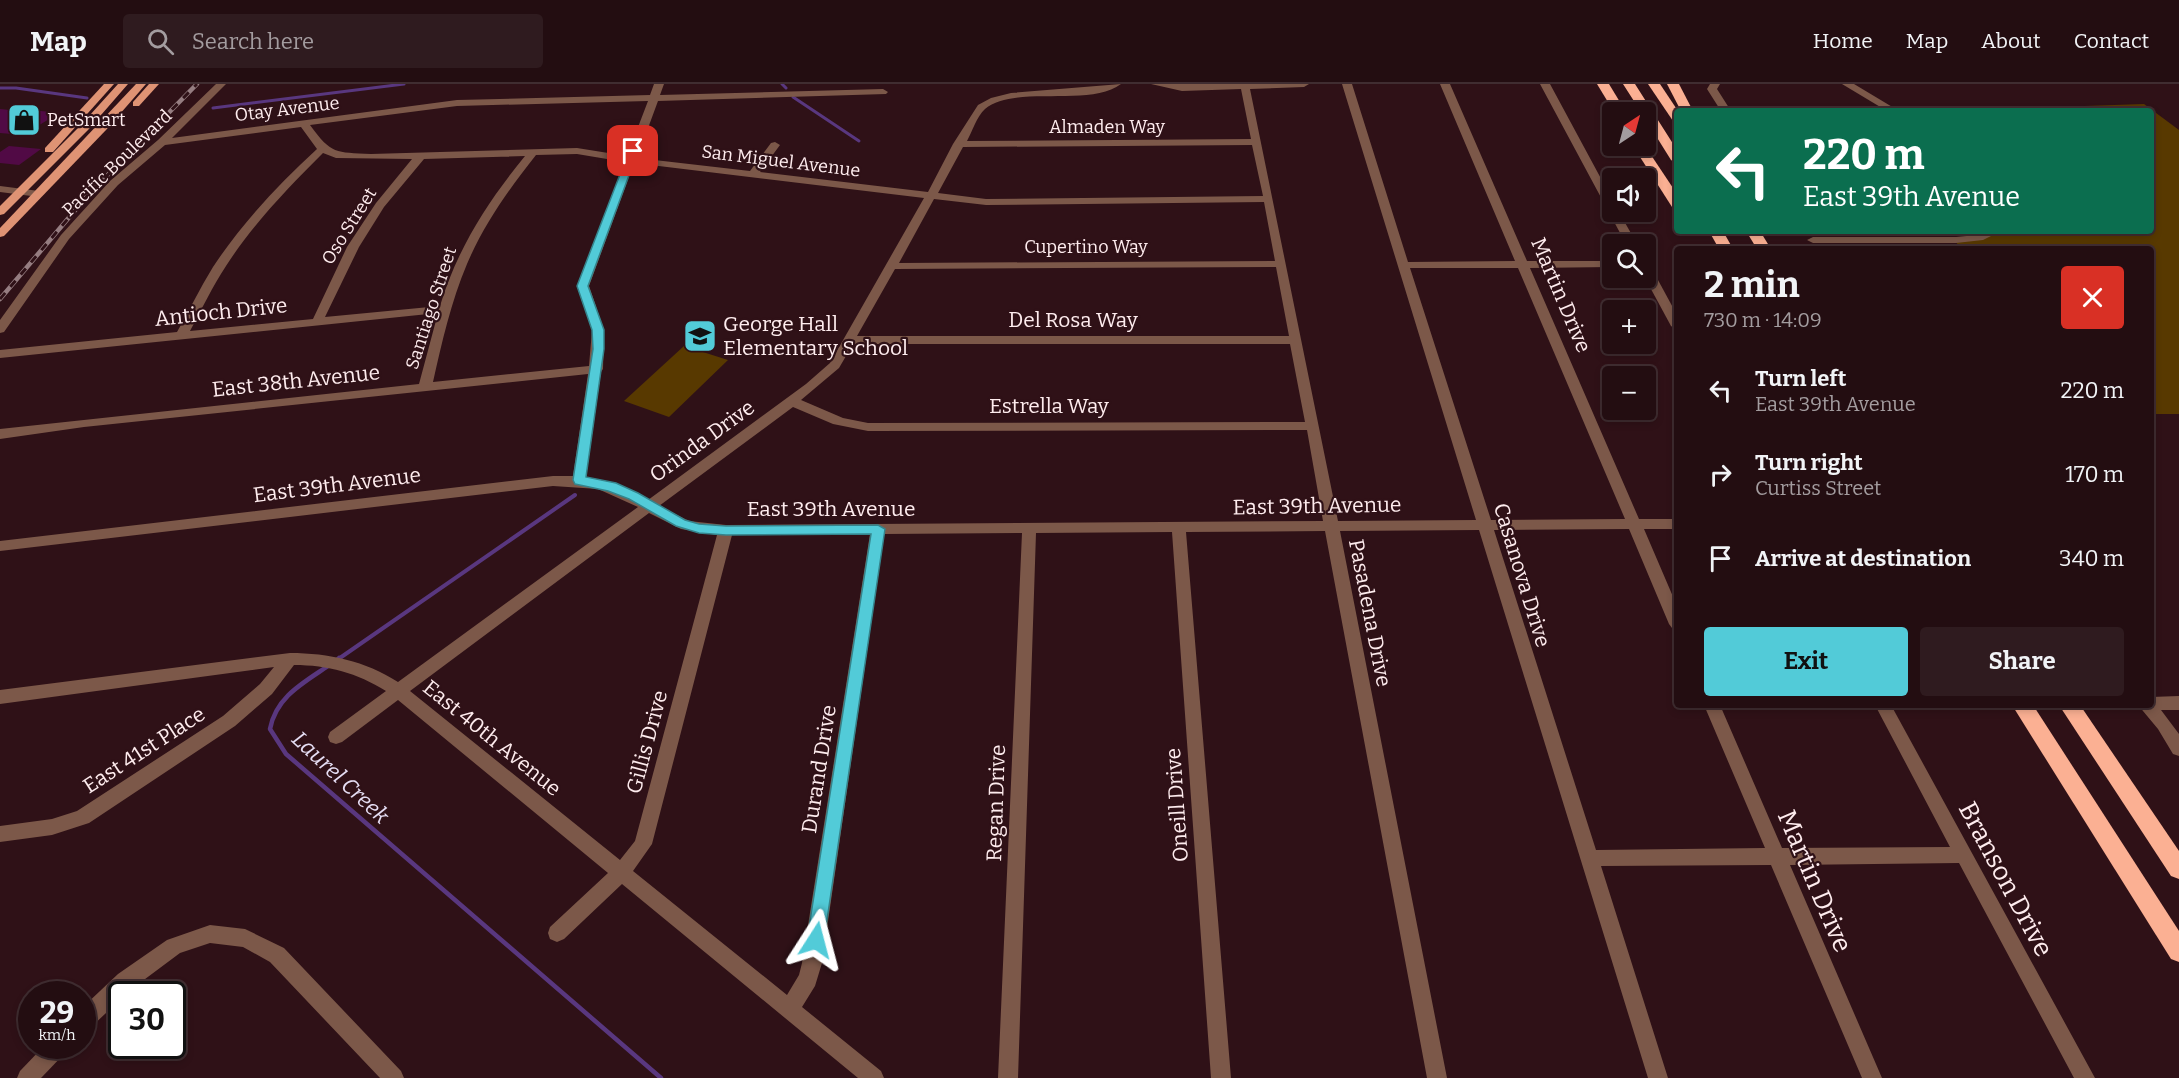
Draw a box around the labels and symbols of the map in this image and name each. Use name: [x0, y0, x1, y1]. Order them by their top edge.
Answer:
street label: Otay Avenue: [233, 92, 341, 126]
shop icon: PetSmart: [6, 102, 42, 138]
north arrow: [1602, 102, 1656, 156]
street label: Pacific Boulevard: [58, 105, 177, 221]
place label: PetSmart: [47, 109, 126, 131]
street label: Almaden Way: [1049, 116, 1165, 138]
pin: [607, 125, 658, 176]
street label: San Miguel Avenue: [700, 140, 862, 182]
street label: Oso Street: [317, 183, 382, 269]
street label: Martin Drive: [1525, 234, 1597, 356]
street label: Cupertino Way: [1024, 236, 1148, 258]
street label: Santiago Street: [401, 243, 461, 372]
street label: Antioch Drive: [153, 292, 289, 332]
street label: Del Rosa Way: [1008, 307, 1139, 333]
place label: George Hall Elementary School: [723, 311, 908, 361]
school or university icon: George Hall Elementary School: [682, 318, 718, 354]
street label: East 38th Avenue: [211, 359, 381, 403]
street label: Estrella Way: [989, 393, 1110, 419]
street label: Orinda Drive: [644, 394, 760, 488]
street label: East 39th Avenue: [252, 462, 422, 508]
street label: East 39th Avenue: [1232, 492, 1402, 520]
street label: East 39th Avenue: [747, 496, 915, 522]
street label: Casanova Drive: [1488, 500, 1556, 650]
street label: Pasadena Drive: [1343, 537, 1397, 689]
street label: East 40th Avenue: [418, 674, 566, 802]
street label: Gillis Drive: [621, 687, 673, 797]
street label: East 41st Place: [78, 701, 210, 799]
street label: Durand Drive: [796, 703, 842, 835]
water label: Laurel Creek: [286, 725, 396, 830]
street label: Regan Drive: [981, 744, 1011, 862]
street label: Oneill Drive: [1160, 747, 1194, 863]
street label: Branson Drive: [1952, 797, 2059, 962]
street label: Martin Drive: [1771, 805, 1858, 957]
position arrow: [784, 908, 848, 972]
speed limit sign: 30: [108, 981, 186, 1059]

